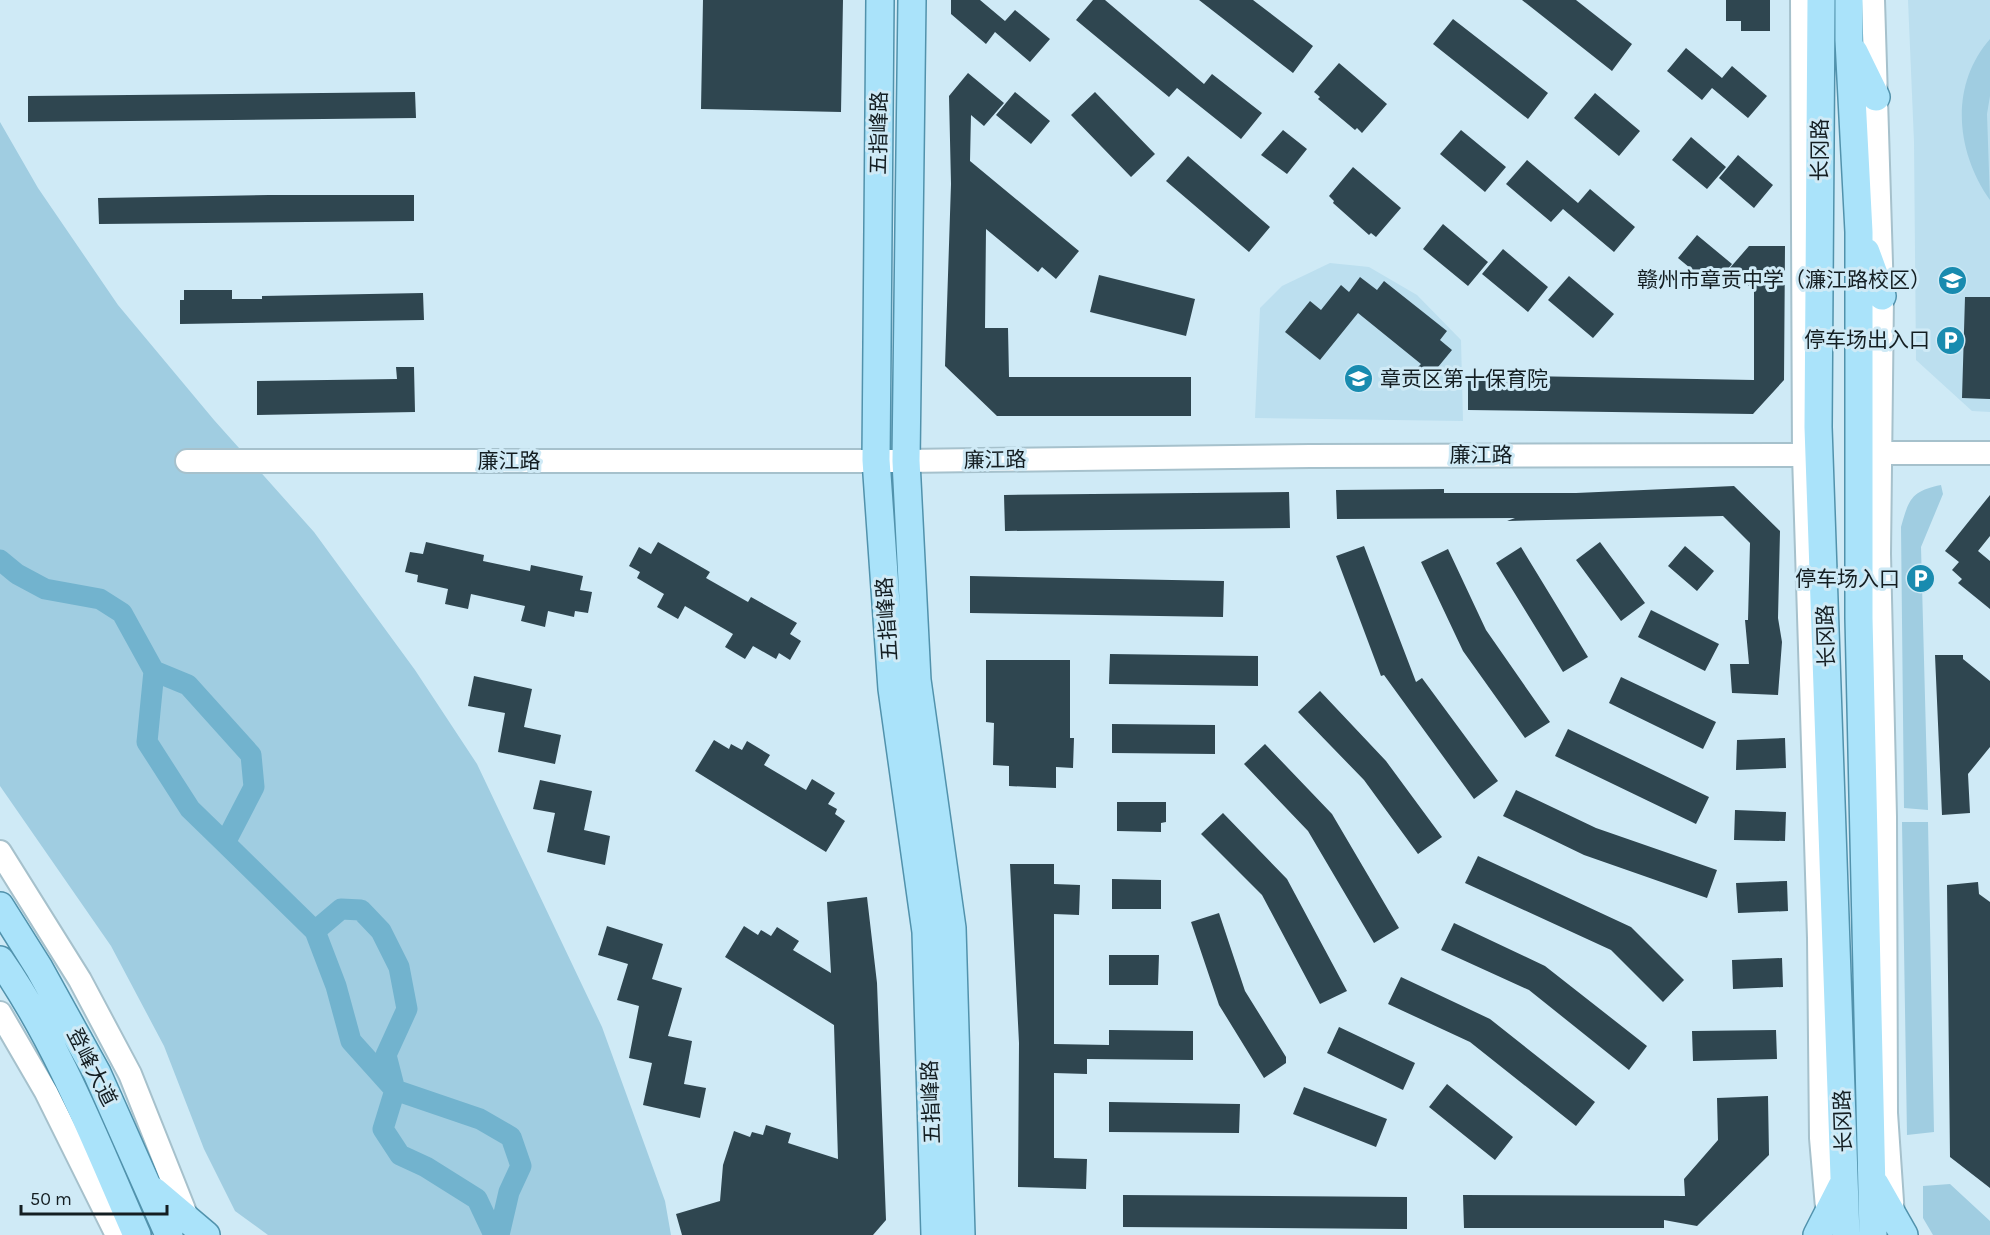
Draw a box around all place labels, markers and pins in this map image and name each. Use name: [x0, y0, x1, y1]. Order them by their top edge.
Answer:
school or university icon: 赣州市章贡中学（濂江路校区）: [1936, 264, 1968, 296]
place label: 赣州市章贡中学（濂江路校区）: [1637, 268, 1931, 292]
parking icon: 停车场出入口: [1935, 324, 1967, 356]
place label: 停车场出入口: [1804, 328, 1930, 352]
school or university icon: 章贡区第十保育院: [1343, 363, 1375, 395]
place label: 章贡区第十保育院: [1380, 367, 1548, 391]
parking icon: 停车场入口: [1905, 563, 1937, 595]
place label: 停车场入口: [1795, 567, 1900, 591]

